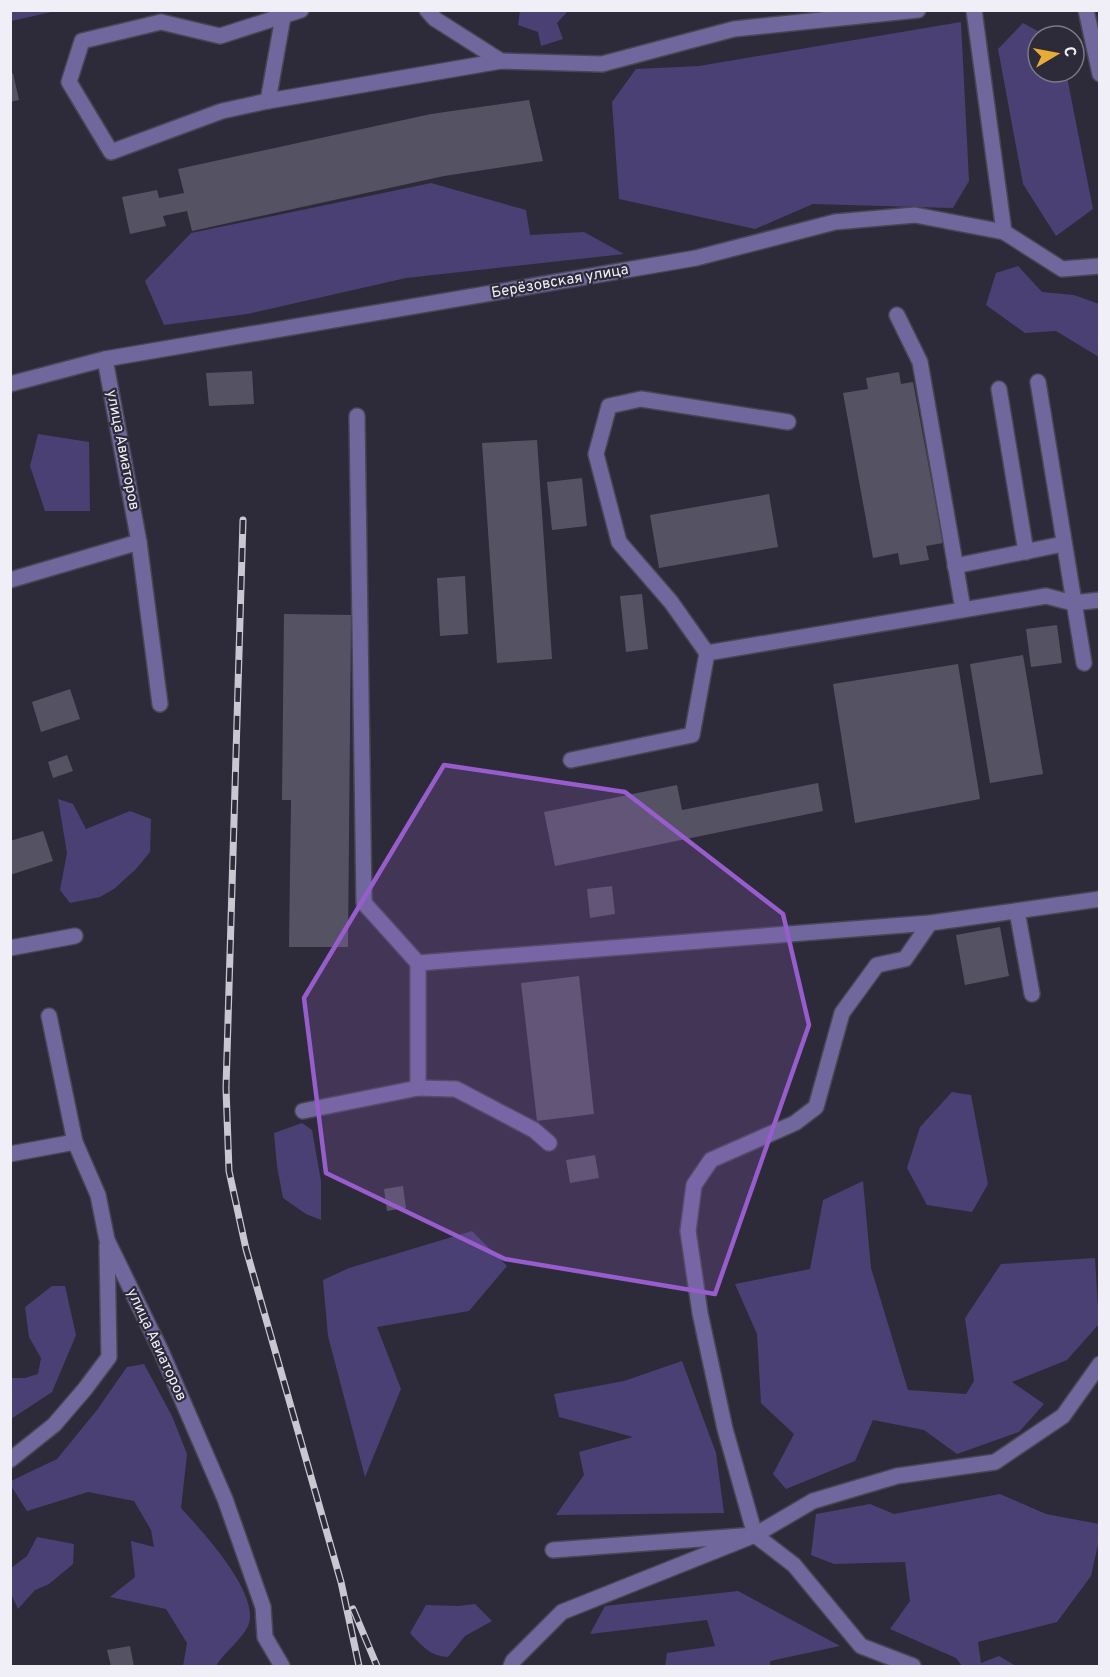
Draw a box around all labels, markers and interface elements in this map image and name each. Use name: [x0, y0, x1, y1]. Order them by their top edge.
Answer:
north arrow: [1026, 24, 1086, 84]
text: С: [1058, 45, 1080, 59]
street label: Берёзовская улица: [490, 261, 630, 303]
street label: улица Авиаторов: [101, 388, 143, 512]
street label: улица Авиаторов: [122, 1286, 190, 1404]

